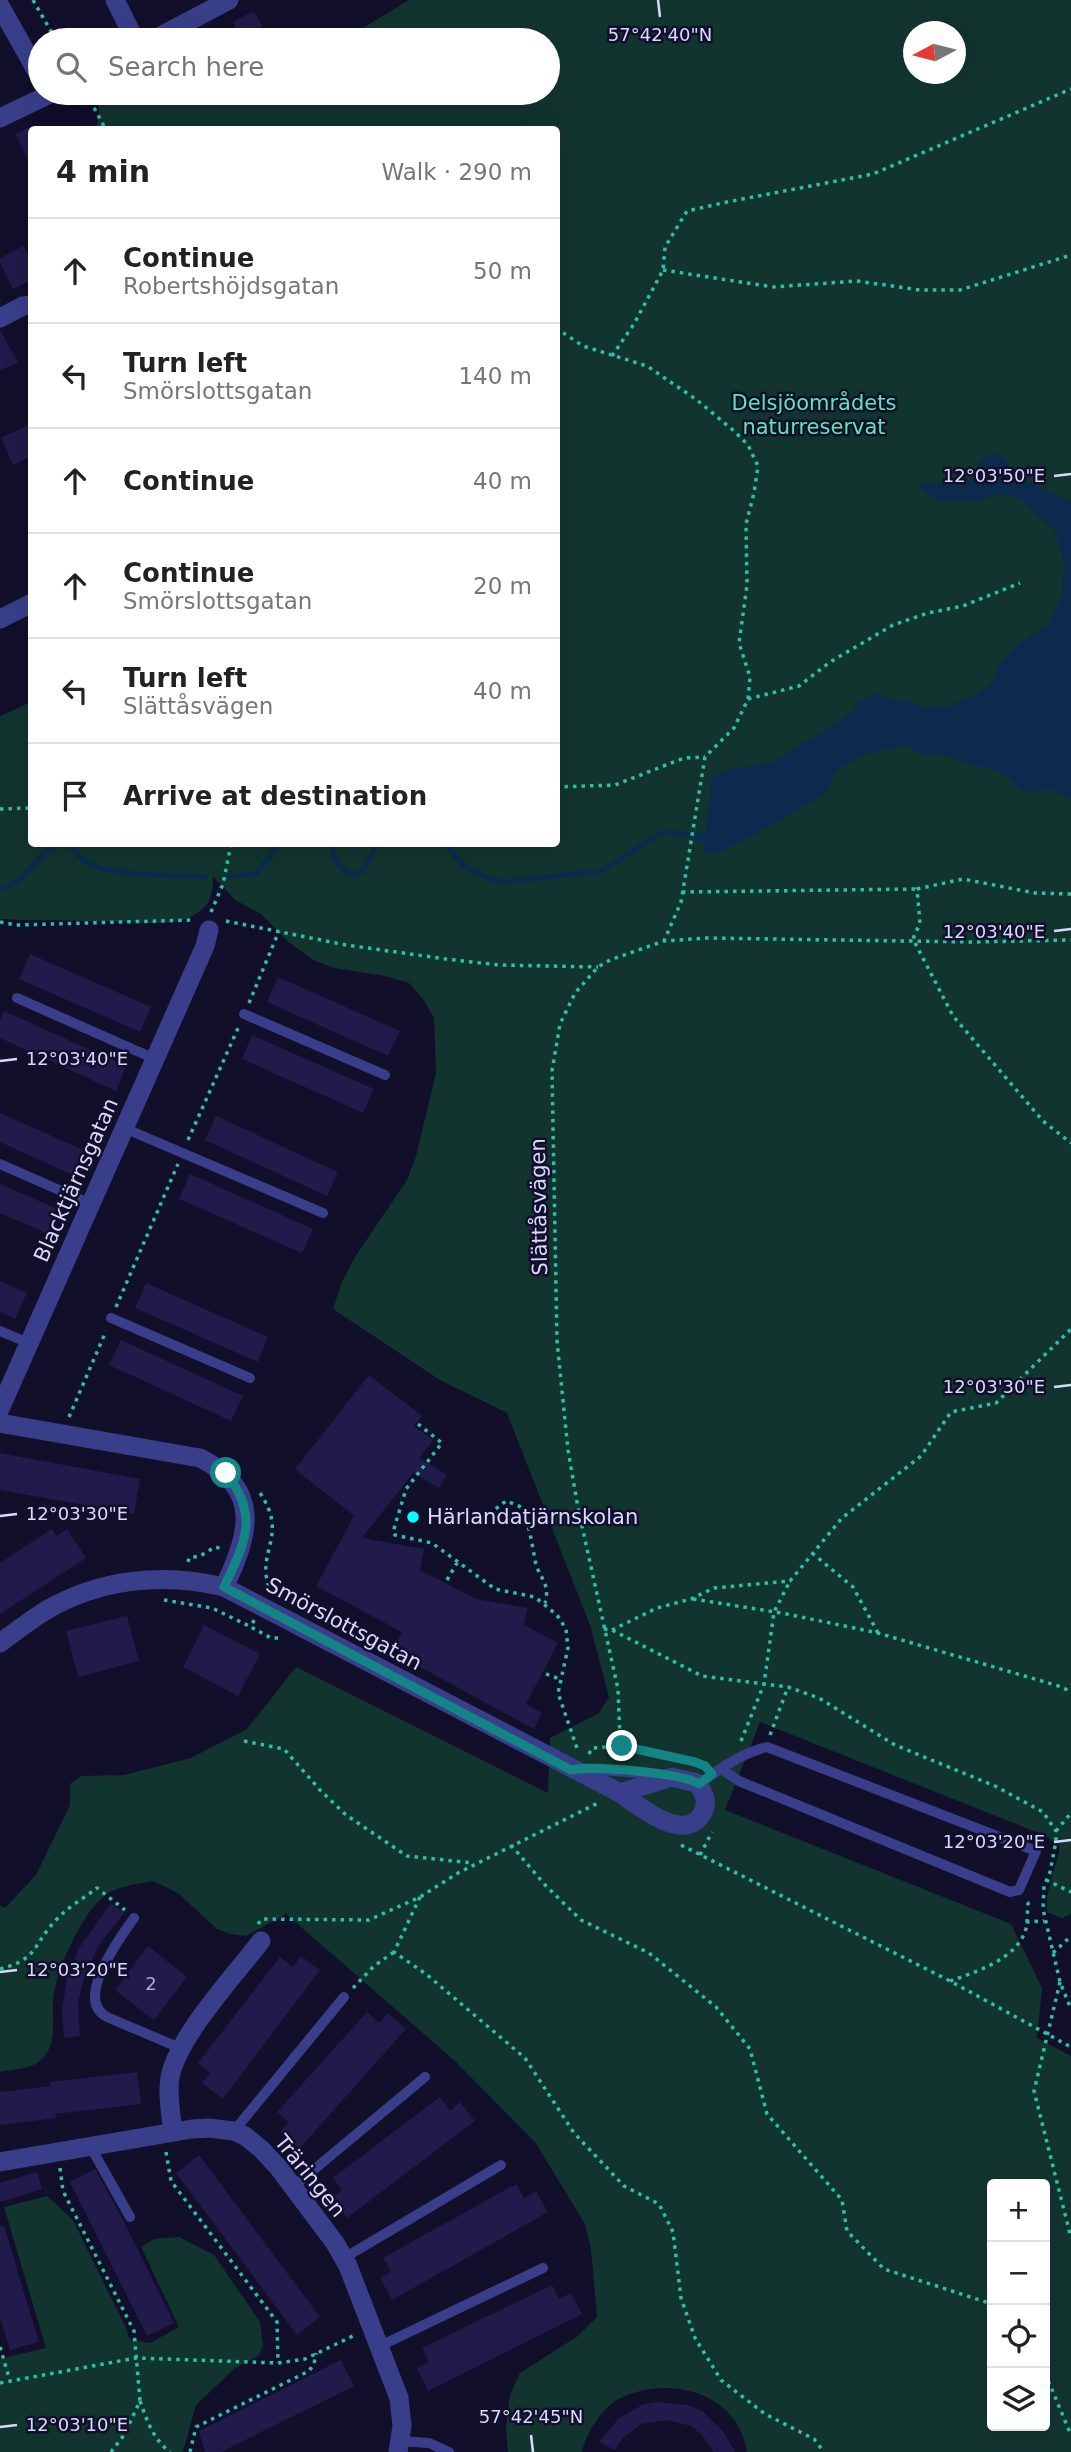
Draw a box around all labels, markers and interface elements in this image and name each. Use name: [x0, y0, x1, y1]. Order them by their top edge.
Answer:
north arrow: [903, 21, 966, 84]
text: 57°42'40"N: [608, 24, 712, 45]
search box: [28, 28, 560, 105]
icon: search: [52, 48, 90, 86]
text: Search here: [108, 52, 264, 82]
text: 4 min: [56, 154, 150, 189]
text: Walk · 290 m: [381, 159, 532, 185]
text: Continue: [123, 243, 254, 273]
icon: ahead: [56, 252, 94, 290]
text: 50 m: [473, 258, 532, 284]
text: Robertshöjdsgatan: [123, 273, 339, 299]
text: Turn left: [123, 348, 247, 378]
icon: left: [56, 357, 94, 395]
text: 140 m: [458, 363, 532, 389]
text: Smörslottsgatan: [123, 378, 312, 404]
park label: Delsjöområdets naturreservat: [732, 390, 896, 439]
icon: ahead: [56, 462, 94, 500]
text: 12°03'50"E: [943, 465, 1045, 486]
text: Continue: [123, 466, 254, 496]
text: 40 m: [473, 468, 532, 494]
text: Continue: [123, 558, 254, 588]
icon: ahead: [56, 567, 94, 605]
text: 20 m: [473, 573, 532, 599]
text: Smörslottsgatan: [123, 588, 312, 614]
text: Turn left: [123, 663, 247, 693]
icon: left: [56, 672, 94, 710]
text: 40 m: [473, 678, 532, 704]
text: Slättåsvägen: [123, 693, 273, 719]
icon: arrive: [56, 777, 94, 815]
text: Arrive at destination: [123, 781, 427, 811]
text: 12°03'40"E: [943, 921, 1045, 942]
text: 12°03'40"E: [26, 1048, 128, 1069]
street label: Blacktjärnsgatan: [29, 1094, 123, 1266]
street label: Slättåsvägen: [525, 1138, 552, 1276]
text: 12°03'30"E: [943, 1376, 1045, 1397]
route start: [210, 1457, 241, 1488]
text: 12°03'30"E: [26, 1503, 128, 1524]
place label: Härlandatjärnskolan: [427, 1505, 638, 1529]
marker: Härlandatjärnskolan: [405, 1509, 421, 1525]
street label: Smörslottsgatan: [262, 1573, 426, 1675]
route end: [606, 1730, 637, 1761]
text: 12°03'20"E: [943, 1831, 1045, 1852]
text: 12°03'20"E: [26, 1959, 128, 1980]
house number: 2: [145, 1973, 157, 1994]
street label: Träringen: [269, 2129, 350, 2222]
map controls: [987, 2179, 1050, 2431]
button: +: [987, 2179, 1050, 2242]
button: −: [987, 2242, 1050, 2305]
button: locate: [987, 2305, 1050, 2368]
button: layers: [987, 2368, 1050, 2431]
text: 57°42'45"N: [479, 2406, 583, 2427]
text: 12°03'10"E: [26, 2414, 128, 2435]

